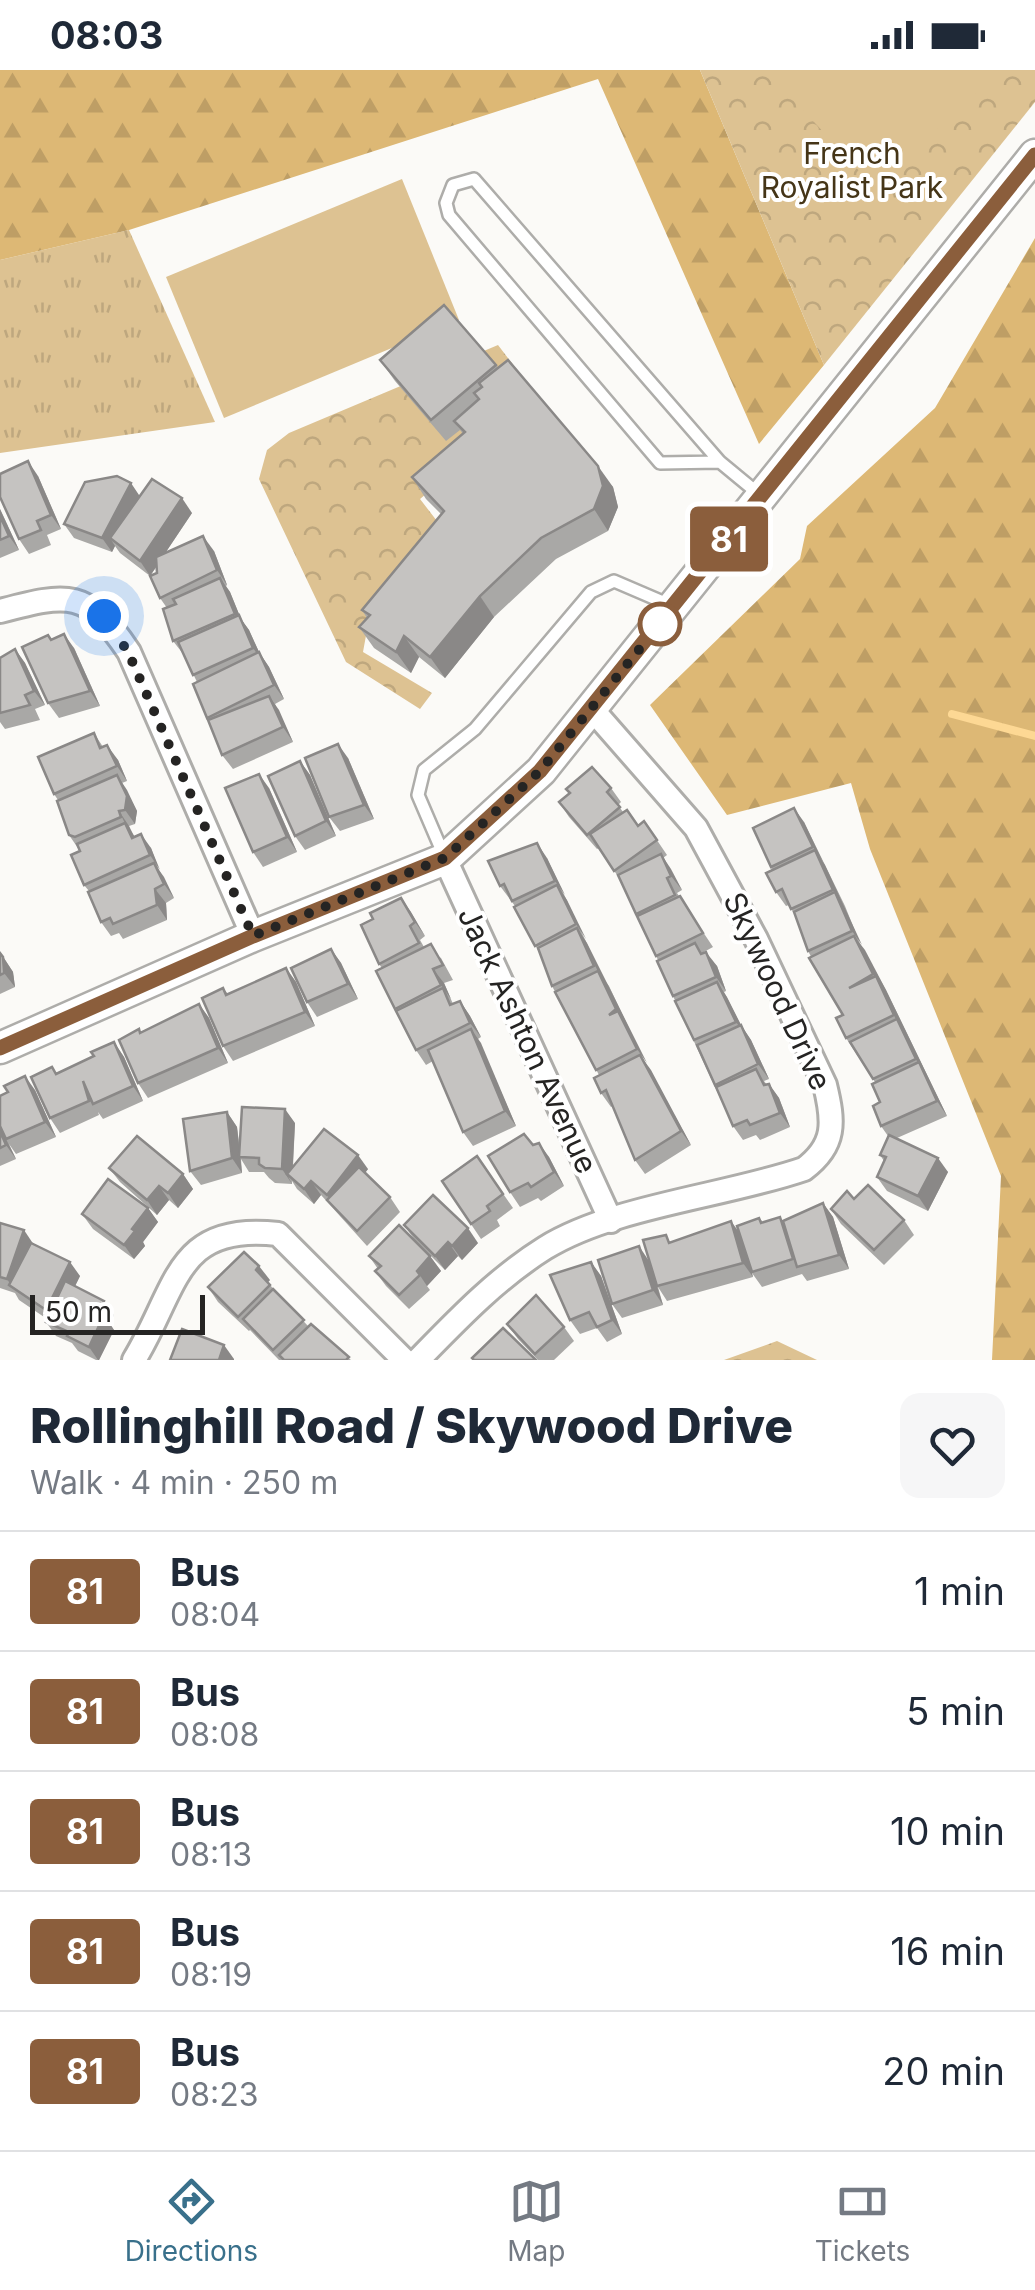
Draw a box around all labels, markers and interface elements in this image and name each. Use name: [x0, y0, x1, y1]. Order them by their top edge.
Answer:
text: 08:03: [50, 12, 163, 58]
park label: French Royalist Park: [761, 135, 944, 205]
line badge: 81: [684, 506, 774, 572]
text: 81: [710, 518, 748, 560]
your location: [79, 591, 129, 641]
unlabelled marker: [639, 603, 681, 645]
street label: Skywood Drive: [717, 887, 839, 1095]
street label: Jack Ashton Avenue: [451, 901, 605, 1179]
scale bar: [30, 1290, 205, 1334]
text: 50 m: [45, 1295, 112, 1329]
button: heart: [900, 1393, 1005, 1498]
text: Rollinghill Road / Skywood Drive: [30, 1396, 793, 1455]
text: Walk · 4 min · 250 m: [30, 1463, 338, 1502]
text: Bus: [170, 1549, 240, 1595]
text: 1 min: [914, 1568, 1005, 1614]
text: 81: [66, 1570, 104, 1612]
text: 08:04: [170, 1595, 260, 1634]
text: Bus: [170, 1669, 240, 1715]
text: 5 min: [906, 1688, 1005, 1734]
text: 81: [66, 1690, 104, 1732]
text: 08:08: [170, 1715, 259, 1754]
text: Bus: [170, 1789, 240, 1835]
text: 10 min: [890, 1808, 1005, 1854]
text: 81: [66, 1810, 104, 1852]
text: 08:13: [170, 1835, 252, 1874]
text: Bus: [170, 1909, 240, 1955]
text: 16 min: [890, 1928, 1005, 1974]
text: 81: [66, 1930, 104, 1972]
text: 08:19: [170, 1955, 252, 1994]
text: Bus: [170, 2029, 240, 2075]
text: 20 min: [882, 2048, 1005, 2094]
text: 81: [66, 2050, 104, 2092]
text: 08:23: [170, 2075, 258, 2114]
tab: Directions: [125, 2174, 258, 2268]
tab: Map: [507, 2174, 566, 2268]
tab: Tickets: [815, 2174, 910, 2268]

